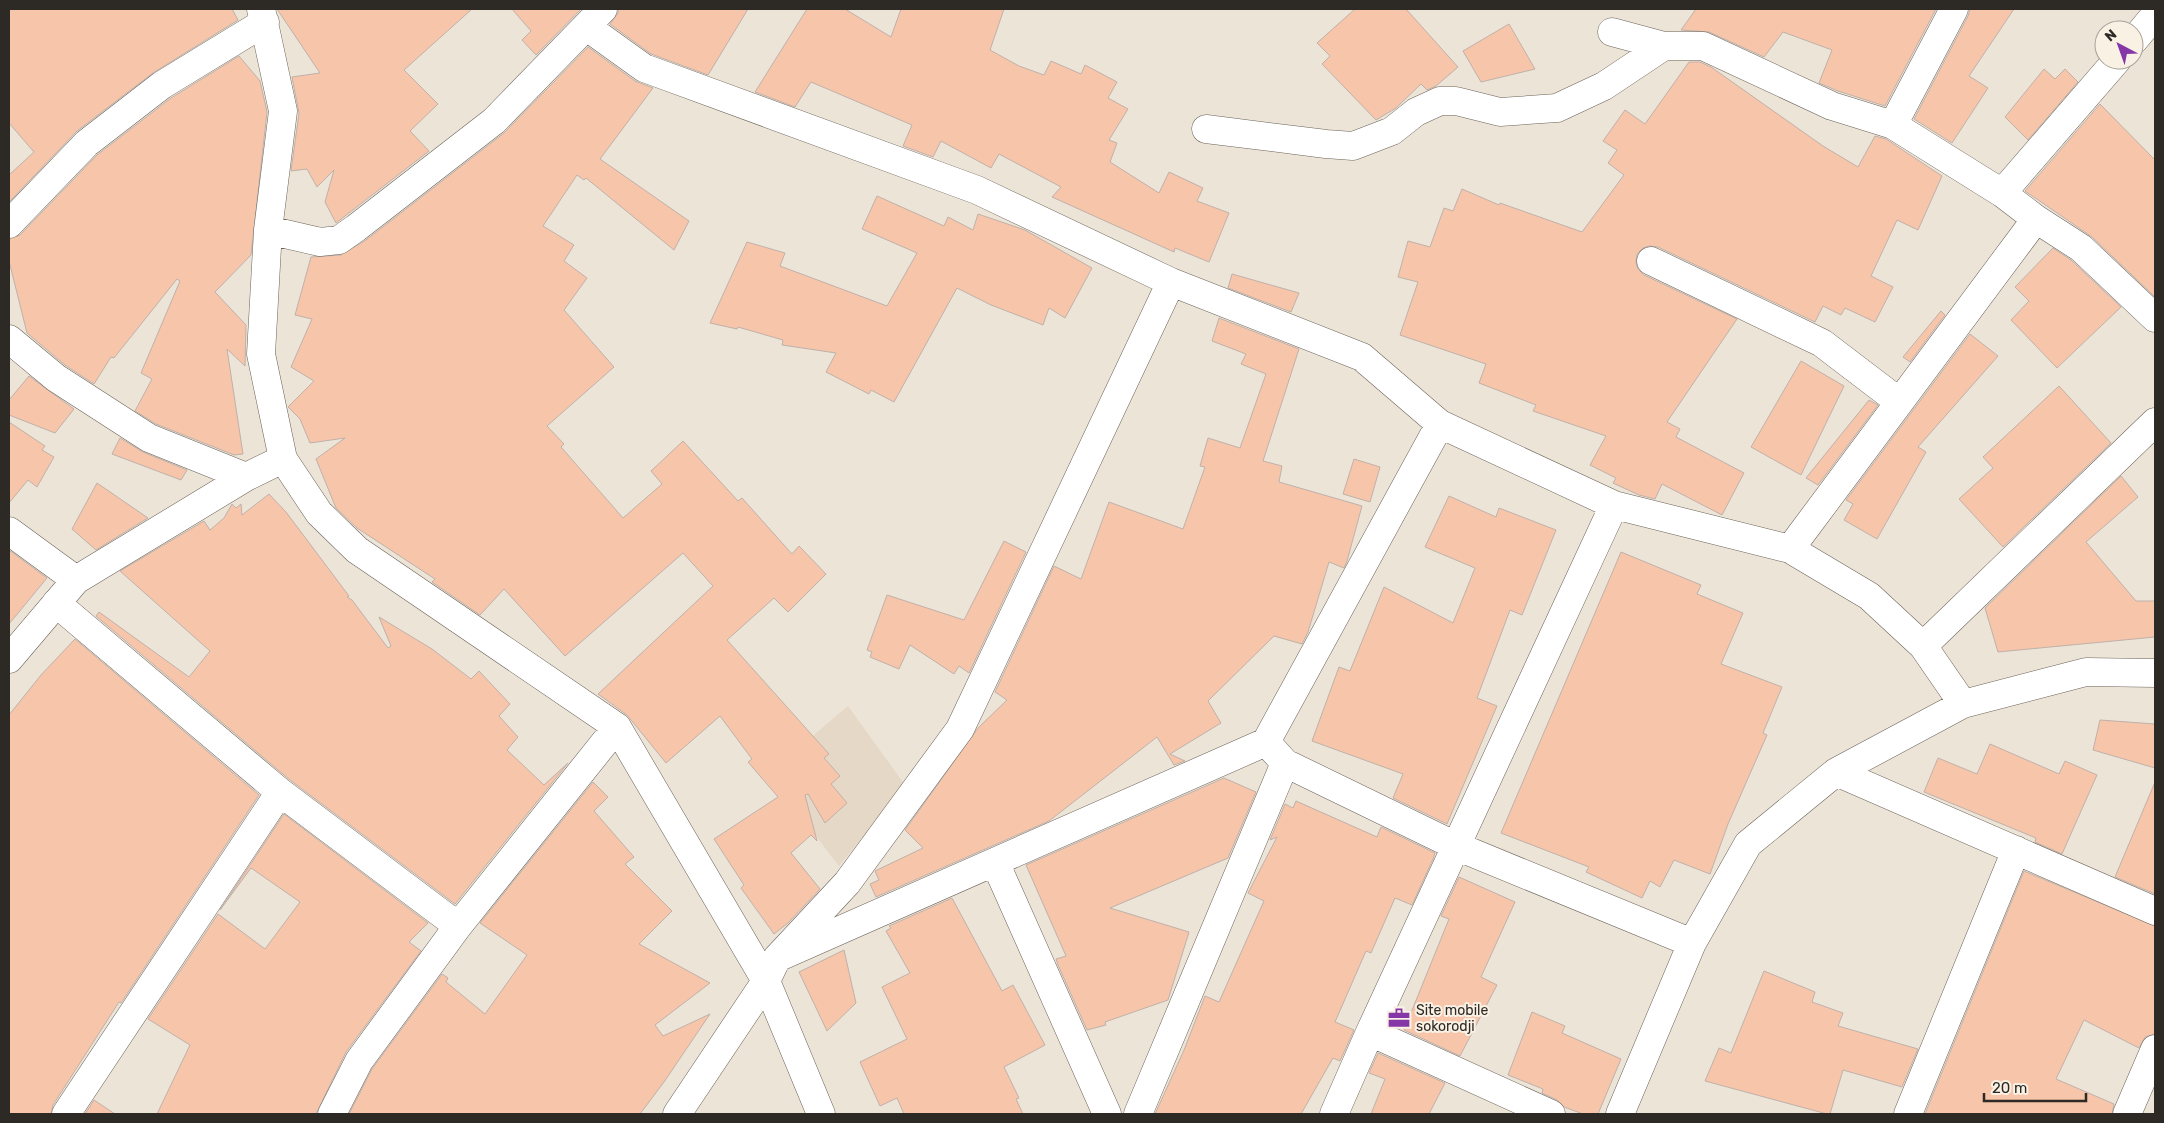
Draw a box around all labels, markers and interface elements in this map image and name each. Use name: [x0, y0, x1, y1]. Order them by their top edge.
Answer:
north arrow: [2094, 20, 2144, 70]
text: N: [2101, 26, 2120, 45]
place label: Site mobile sokorodji: [1416, 1002, 1488, 1035]
office icon: Site mobile sokorodji: [1386, 1005, 1412, 1031]
scale bar: [1984, 1070, 2086, 1102]
text: 20 m: [1992, 1079, 2027, 1097]

